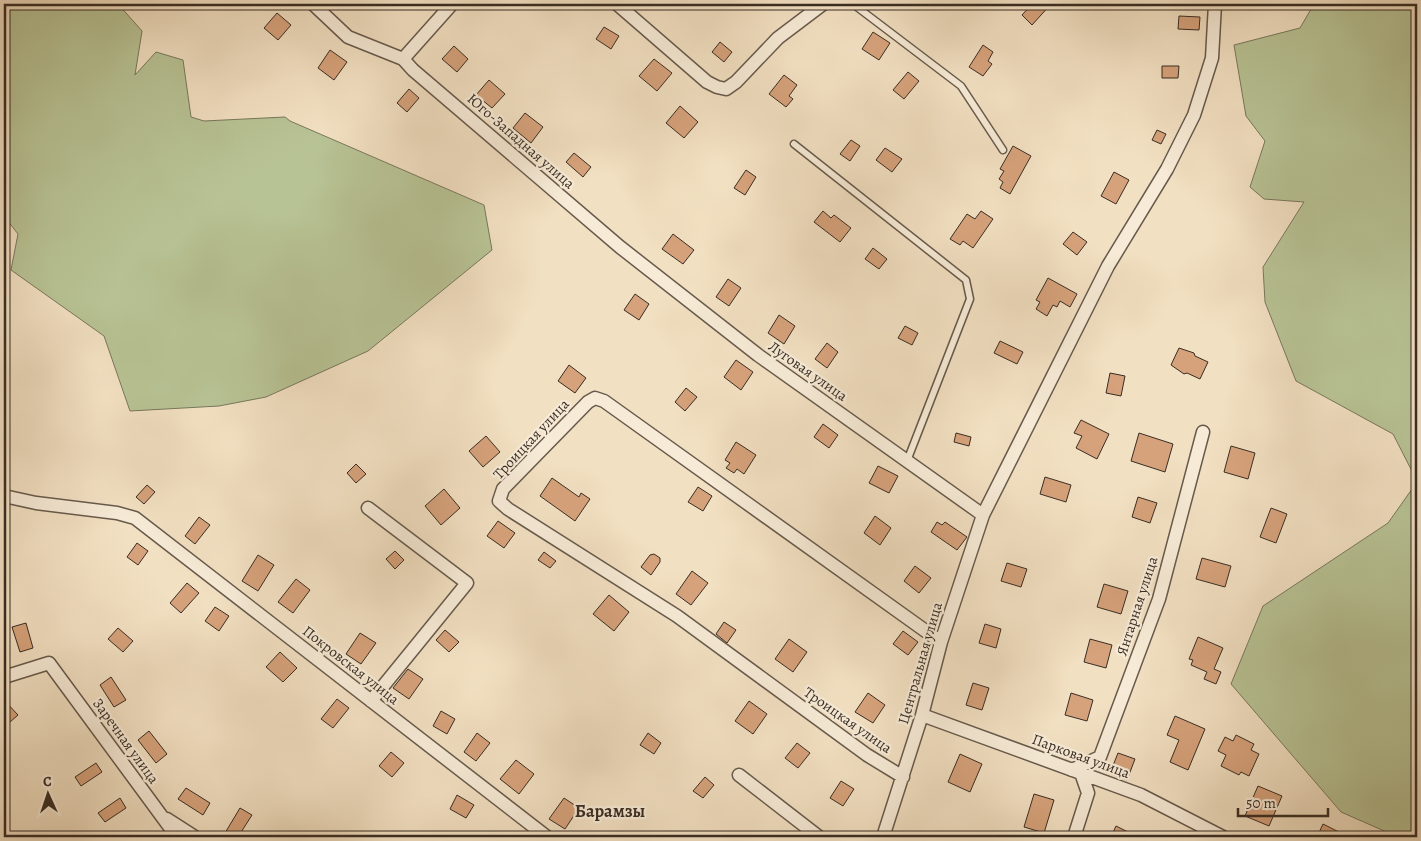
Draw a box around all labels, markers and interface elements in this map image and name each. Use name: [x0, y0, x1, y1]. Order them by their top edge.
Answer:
street label: Юго-Западная улица: [463, 89, 579, 193]
street label: Луговая улица: [764, 336, 852, 406]
street label: Троицкая улица: [488, 394, 574, 484]
street label: Янтарная улица: [1112, 554, 1163, 658]
street label: Центральная улица: [893, 600, 947, 726]
street label: Покровская улица: [298, 621, 404, 709]
street label: Троицкая улица: [800, 682, 896, 758]
street label: Заречная улица: [88, 694, 164, 788]
street label: Парковая улица: [1029, 729, 1133, 783]
north arrow: [22, 768, 72, 818]
text: С: [43, 772, 53, 791]
scale bar: [1238, 786, 1328, 818]
text: 50 m: [1246, 793, 1276, 813]
district label: Барамзы: [575, 799, 645, 823]

